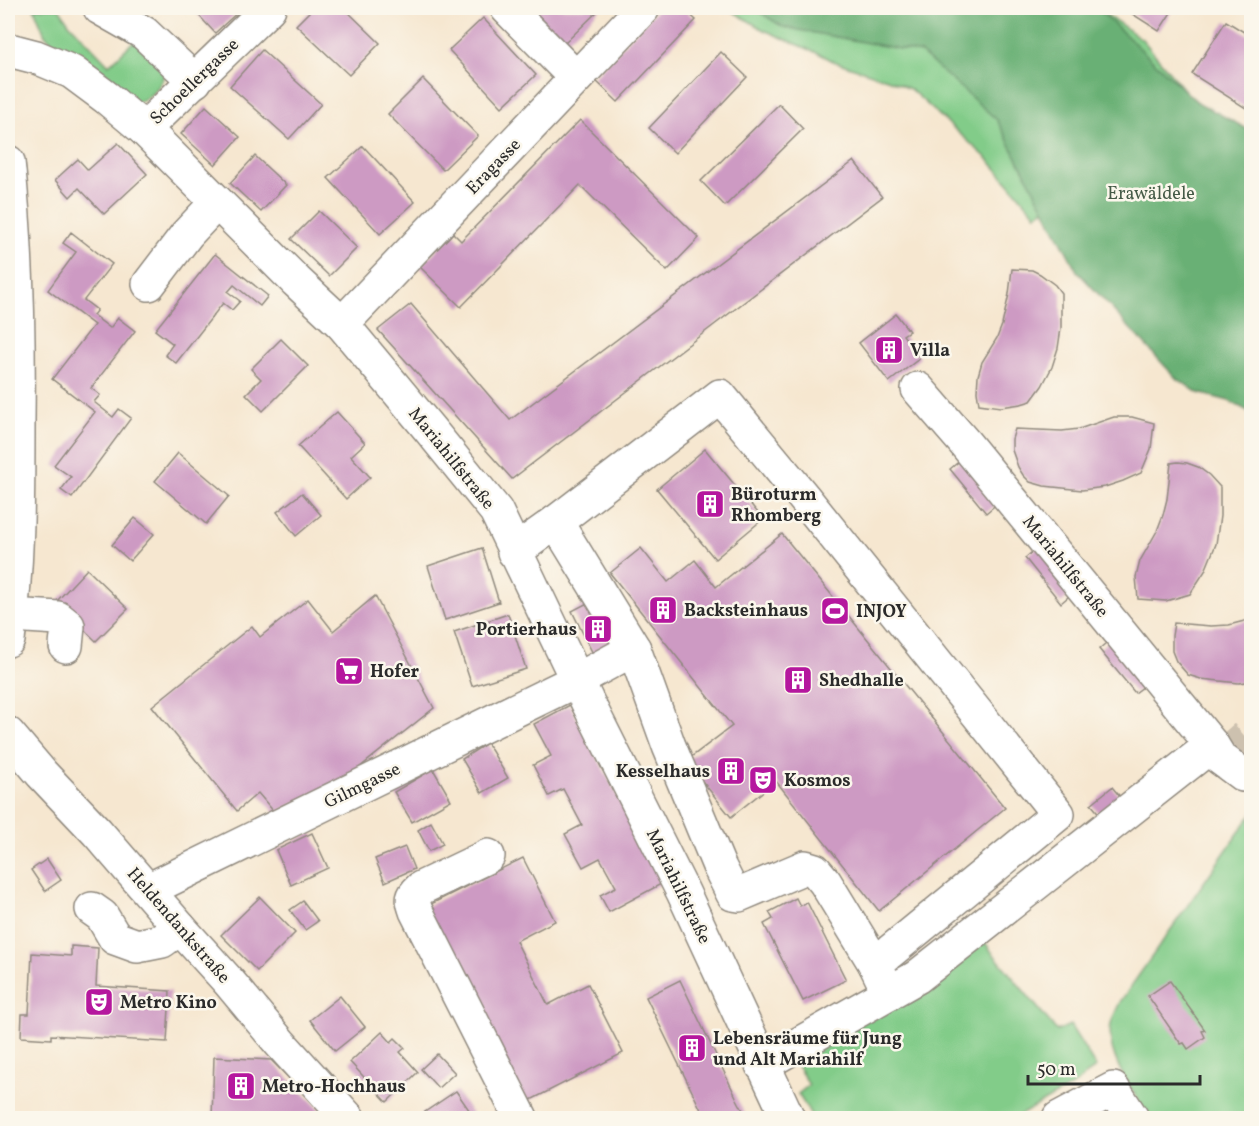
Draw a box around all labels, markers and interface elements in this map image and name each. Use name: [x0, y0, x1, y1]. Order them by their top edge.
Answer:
street label: Schoellergasse: [145, 33, 245, 131]
street label: Eragasse: [461, 133, 527, 201]
park label: Erawäldele: [1107, 182, 1195, 207]
building icon: Villa: [873, 334, 905, 366]
place label: Villa: [910, 339, 950, 364]
street label: Mariahilfstraße: [402, 402, 500, 515]
place label: Büroturm Rhomberg: [731, 483, 821, 529]
building icon: Büroturm Rhomberg: [694, 488, 726, 520]
street label: Mariahilfstraße: [1016, 510, 1114, 623]
building icon: Backsteinhaus: [647, 594, 679, 626]
sports icon: INJOY: [819, 595, 851, 627]
place label: Backsteinhaus: [684, 599, 808, 624]
place label: INJOY: [856, 600, 907, 625]
building icon: Portierhaus: [582, 613, 614, 645]
place label: Portierhaus: [476, 618, 577, 643]
supermarket icon: Hofer: [333, 655, 365, 687]
place label: Hofer: [370, 660, 420, 685]
building icon: Shedhalle: [782, 664, 814, 696]
place label: Shedhalle: [819, 669, 904, 694]
building icon: Kesselhaus: [715, 755, 747, 787]
street label: Gilmgasse: [320, 757, 405, 816]
place label: Kesselhaus: [616, 760, 710, 785]
theatre icon: Kosmos: [747, 764, 779, 796]
place label: Kosmos: [784, 769, 851, 794]
street label: Mariahilfstraße: [639, 825, 716, 948]
street label: Heldendankstraße: [120, 863, 235, 989]
theatre icon: Metro Kino: [83, 986, 115, 1018]
place label: Metro Kino: [120, 991, 217, 1016]
place label: Lebensräume für Jung und Alt Mariahilf: [713, 1027, 902, 1073]
building icon: Lebensräume für Jung und Alt Mariahilf: [676, 1032, 708, 1064]
scale bar: [1028, 1048, 1200, 1086]
text: 50 m: [1037, 1058, 1076, 1083]
building icon: Metro-Hochhaus: [225, 1070, 257, 1102]
place label: Metro-Hochhaus: [262, 1075, 406, 1100]

